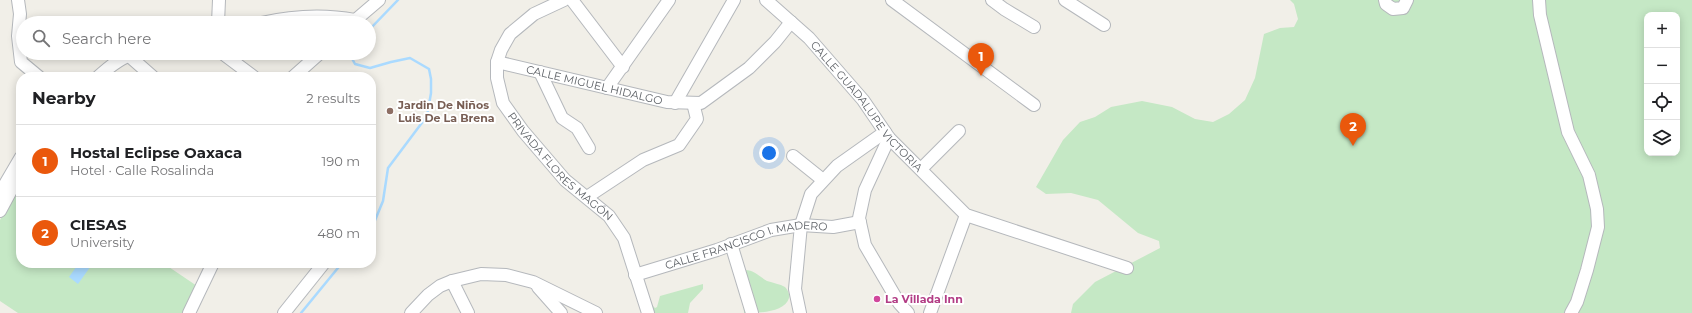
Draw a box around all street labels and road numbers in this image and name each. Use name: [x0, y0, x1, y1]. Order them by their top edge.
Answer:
street label: CALLE GUADALUPE VICTORIA: [808, 38, 926, 175]
street label: CALLE MIGUEL HIDALGO: [525, 62, 664, 108]
street label: PRIVADA FLORES MAGÓN: [505, 109, 616, 224]
street label: CALLE FRANCISCO I. MADERO: [663, 218, 828, 272]

